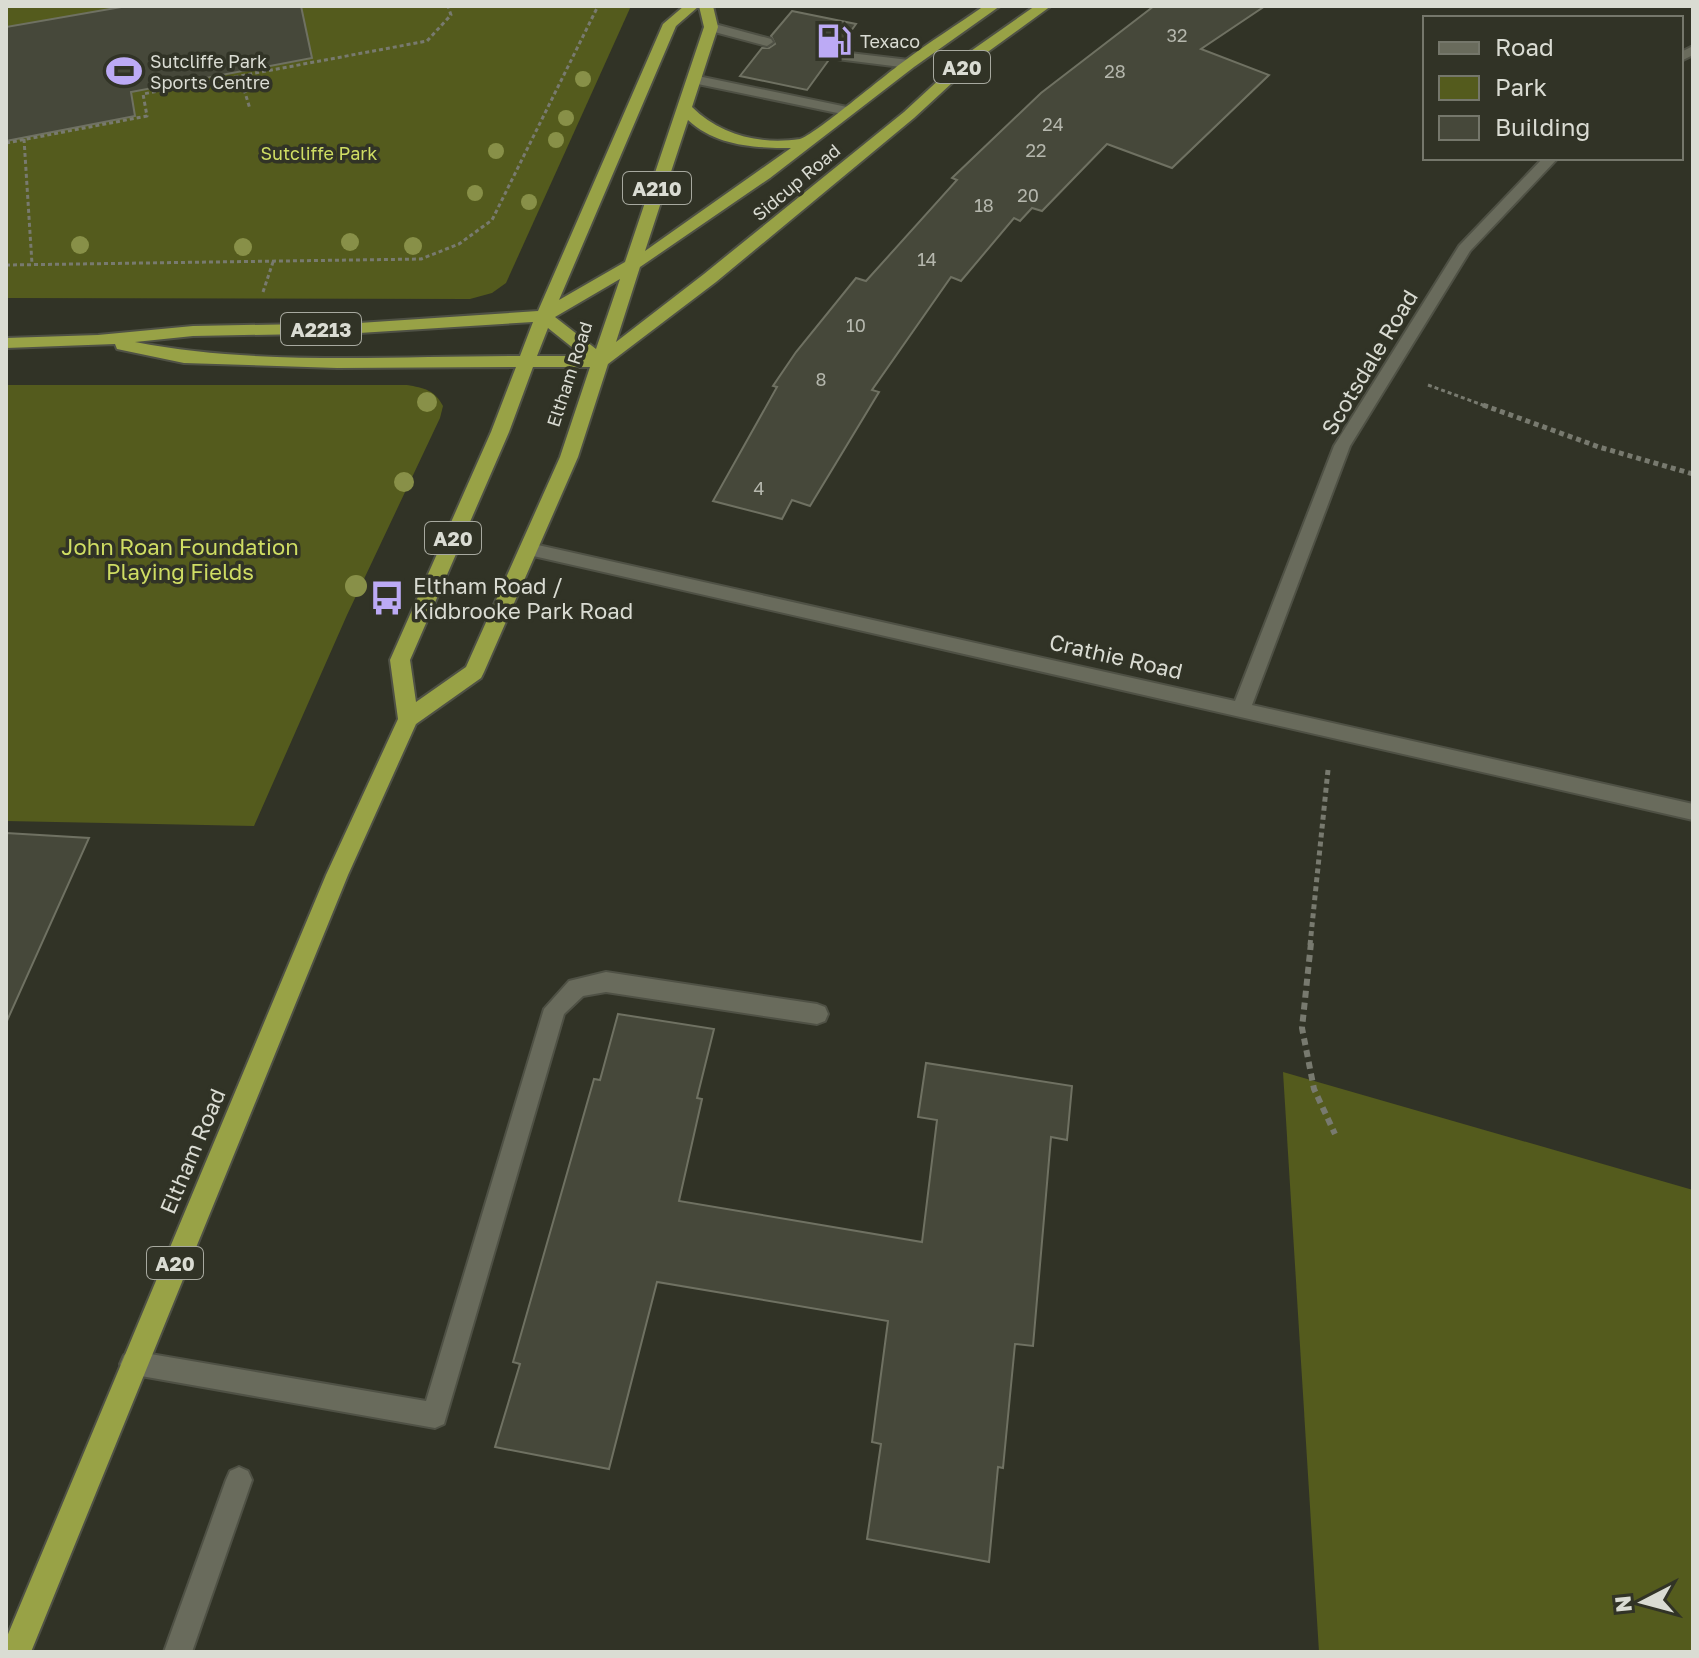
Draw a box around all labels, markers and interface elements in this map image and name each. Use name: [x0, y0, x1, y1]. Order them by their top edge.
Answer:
legend: [1423, 16, 1683, 160]
fuel station icon: Texaco: [815, 22, 853, 60]
house number: 32: [1167, 24, 1187, 46]
place label: Texaco: [860, 30, 920, 52]
text: Road: [1495, 32, 1554, 61]
place label: Sutcliffe Park Sports Centre: [150, 50, 270, 93]
road number: A20: [934, 51, 990, 83]
sports icon: Sutcliffe Park Sports Centre: [105, 52, 143, 90]
house number: 28: [1104, 60, 1126, 82]
text: Park: [1495, 72, 1547, 101]
text: Building: [1495, 112, 1590, 141]
house number: 24: [1042, 113, 1064, 135]
street label: Sidcup Road: [748, 139, 844, 225]
house number: 22: [1026, 139, 1046, 161]
park label: Sutcliffe Park: [260, 142, 378, 164]
road number: A210: [623, 172, 691, 204]
house number: 20: [1017, 184, 1039, 206]
house number: 18: [974, 194, 994, 216]
house number: 14: [917, 248, 937, 270]
street label: Scotsdale Road: [1315, 284, 1423, 440]
road number: A2213: [281, 313, 361, 345]
house number: 10: [846, 314, 866, 336]
street label: Eltham Road: [542, 319, 596, 429]
house number: 8: [816, 368, 826, 390]
house number: 4: [754, 477, 765, 499]
road number: A20: [425, 522, 481, 554]
park label: John Roan Foundation Playing Fields: [61, 533, 299, 585]
place label: Eltham Road / Kidbrooke Park Road: [413, 572, 633, 624]
bus stop icon: Eltham Road / Kidbrooke Park Road: [368, 579, 406, 617]
street label: Crathie Road: [1047, 628, 1185, 684]
street label: Eltham Road: [153, 1084, 231, 1218]
road number: A20: [147, 1247, 203, 1279]
north arrow: [1603, 1562, 1683, 1642]
text: N: [1608, 1594, 1637, 1614]

